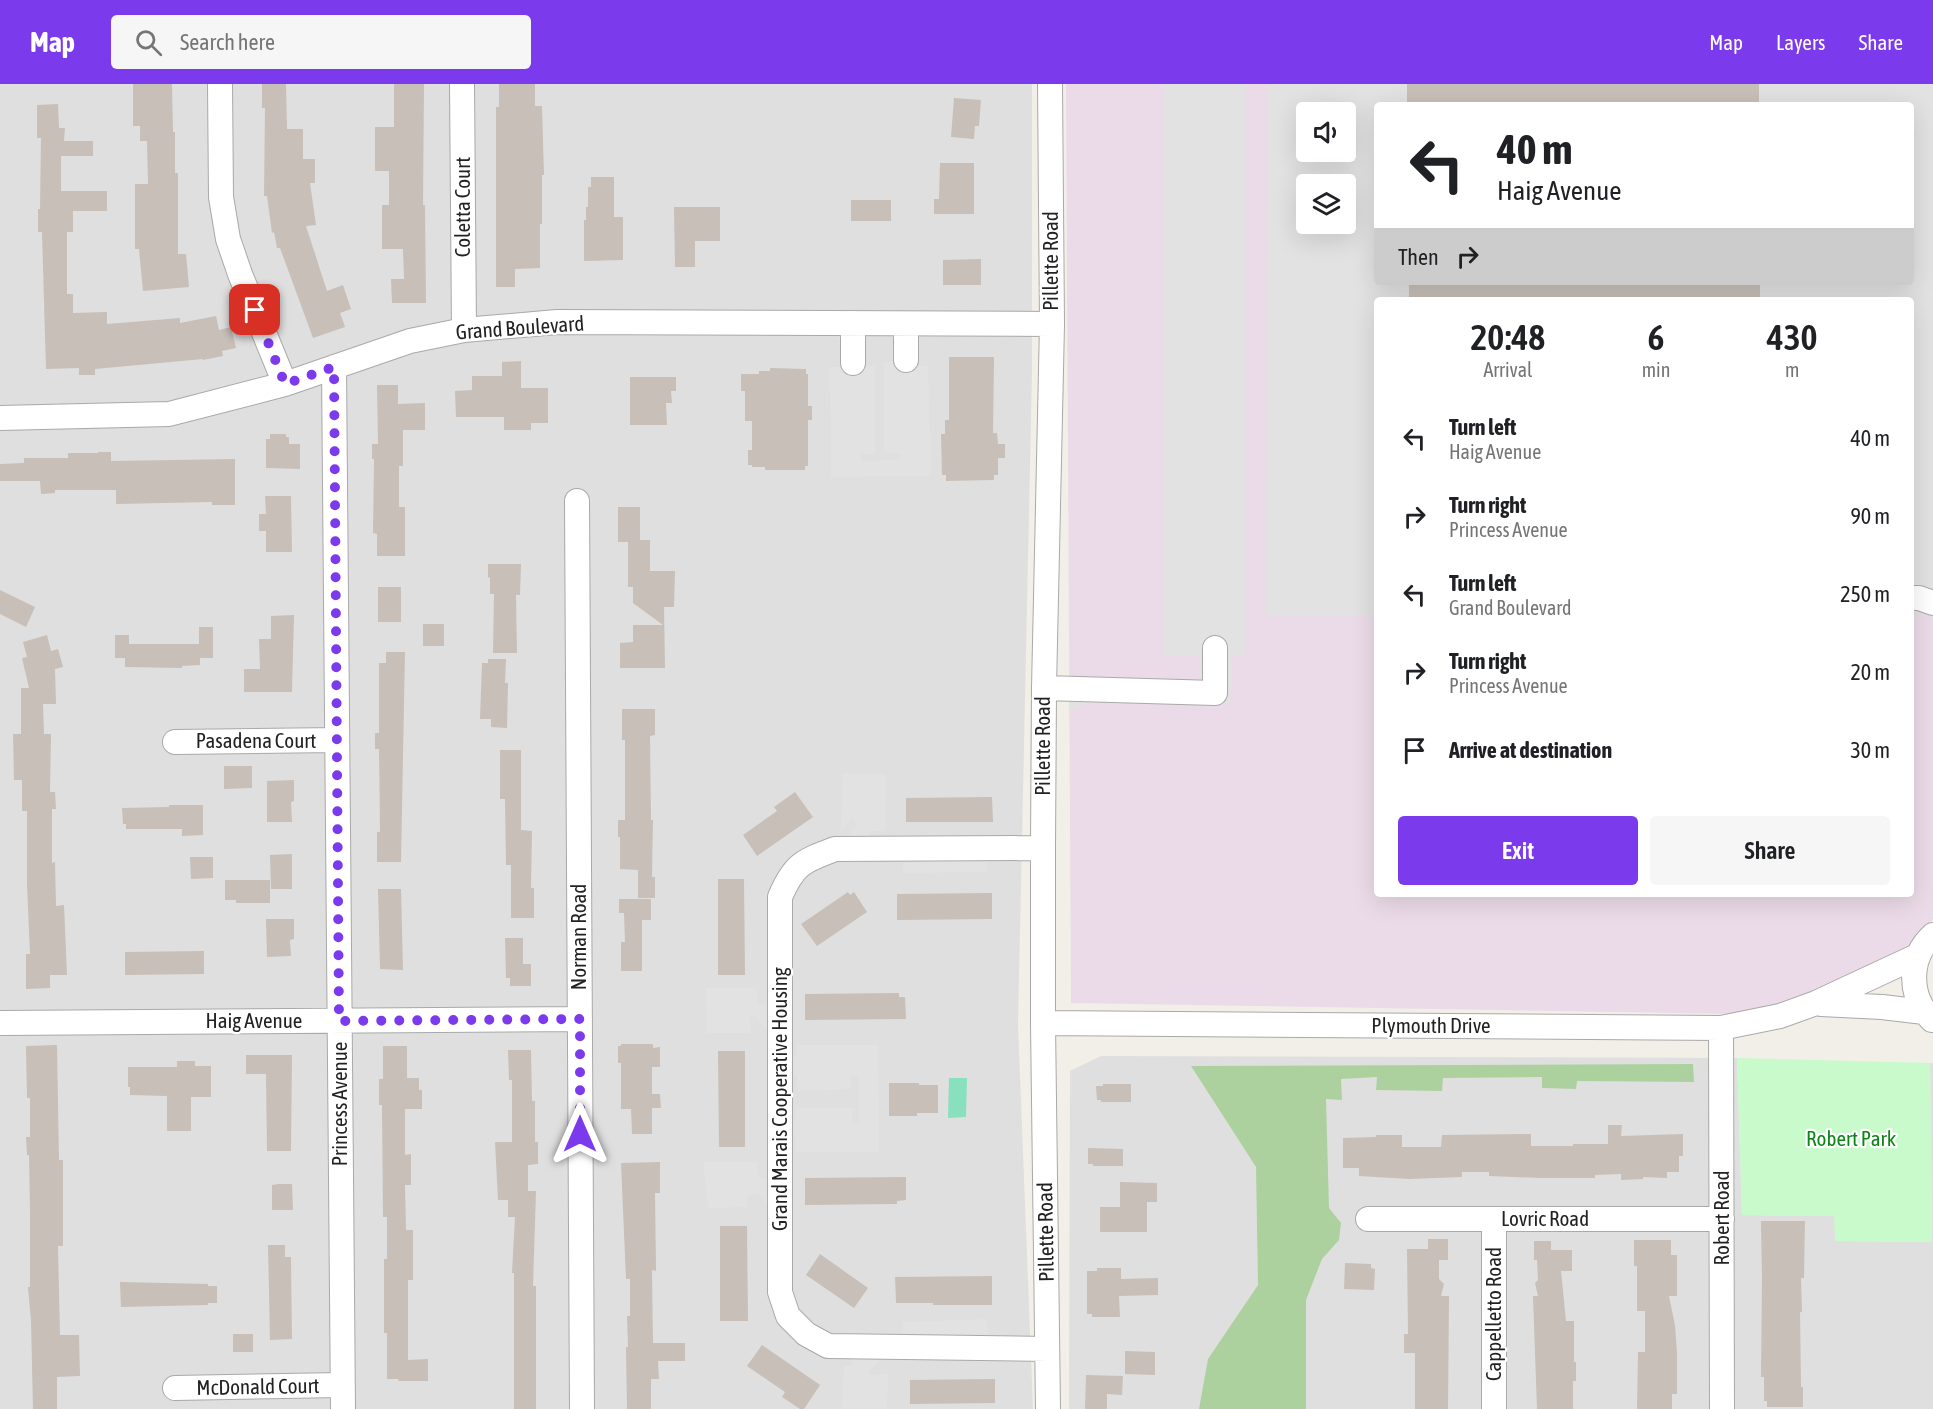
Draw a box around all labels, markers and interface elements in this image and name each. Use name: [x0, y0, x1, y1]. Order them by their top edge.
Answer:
search box: [111, 15, 531, 69]
text: Map: [30, 26, 75, 58]
icon: search: [132, 26, 165, 59]
text: Search here: [180, 29, 275, 55]
text: Map: [1709, 30, 1743, 54]
text: Layers: [1776, 30, 1826, 54]
text: Share: [1859, 30, 1903, 54]
map controls: [1296, 102, 1356, 234]
button: sound: [1296, 102, 1356, 162]
text: 40 m: [1497, 125, 1572, 173]
icon: left: [1398, 126, 1476, 204]
street label: Coletta Court: [450, 157, 474, 257]
button: layers: [1296, 174, 1356, 234]
text: Haig Avenue: [1497, 175, 1622, 206]
street label: Pillette Road: [1038, 211, 1062, 311]
icon: right: [1451, 240, 1484, 273]
text: Then: [1398, 244, 1439, 270]
pin: [229, 284, 280, 335]
icon: arrive: [238, 293, 271, 326]
street label: Grand Boulevard: [455, 311, 585, 343]
text: 20:48: [1470, 316, 1545, 358]
text: 6: [1648, 316, 1664, 358]
text: 430: [1767, 316, 1818, 358]
text: Arrival: [1483, 358, 1532, 381]
text: min: [1642, 358, 1670, 381]
text: m: [1785, 358, 1799, 381]
text: Turn left: [1449, 414, 1516, 440]
icon: left: [1398, 422, 1431, 455]
text: 40 m: [1850, 425, 1890, 451]
text: Haig Avenue: [1449, 440, 1541, 463]
text: Turn right: [1449, 492, 1526, 518]
icon: right: [1398, 500, 1431, 533]
text: 90 m: [1850, 503, 1890, 529]
text: Princess Avenue: [1449, 518, 1568, 541]
text: Turn left: [1449, 570, 1516, 596]
icon: left: [1398, 578, 1431, 611]
text: 250 m: [1840, 581, 1890, 607]
text: Grand Boulevard: [1449, 596, 1572, 619]
text: Turn right: [1449, 648, 1526, 674]
icon: right: [1398, 656, 1431, 689]
text: 20 m: [1850, 659, 1890, 685]
text: Princess Avenue: [1449, 674, 1568, 697]
street label: Pillette Road: [1030, 696, 1054, 796]
street label: Pasadena Court: [196, 728, 316, 752]
icon: arrive: [1398, 734, 1431, 767]
text: Arrive at destination: [1449, 737, 1612, 763]
text: 30 m: [1850, 737, 1890, 763]
button: Exit: [1398, 816, 1638, 885]
button: Share: [1650, 816, 1890, 885]
street label: Norman Road: [566, 884, 590, 990]
street label: Grand Marais Cooperative Housing: [767, 967, 791, 1231]
street label: Haig Avenue: [206, 1008, 302, 1032]
street label: Plymouth Drive: [1371, 1013, 1491, 1037]
street label: Princess Avenue: [327, 1042, 351, 1166]
position arrow: [548, 1102, 612, 1166]
park label: Robert Park: [1806, 1126, 1896, 1150]
street label: Robert Road: [1709, 1171, 1733, 1265]
street label: Pillette Road: [1032, 1182, 1058, 1282]
street label: Lovric Road: [1501, 1206, 1589, 1230]
street label: Cappelletto Road: [1481, 1247, 1505, 1381]
street label: McDonald Court: [196, 1373, 320, 1399]

